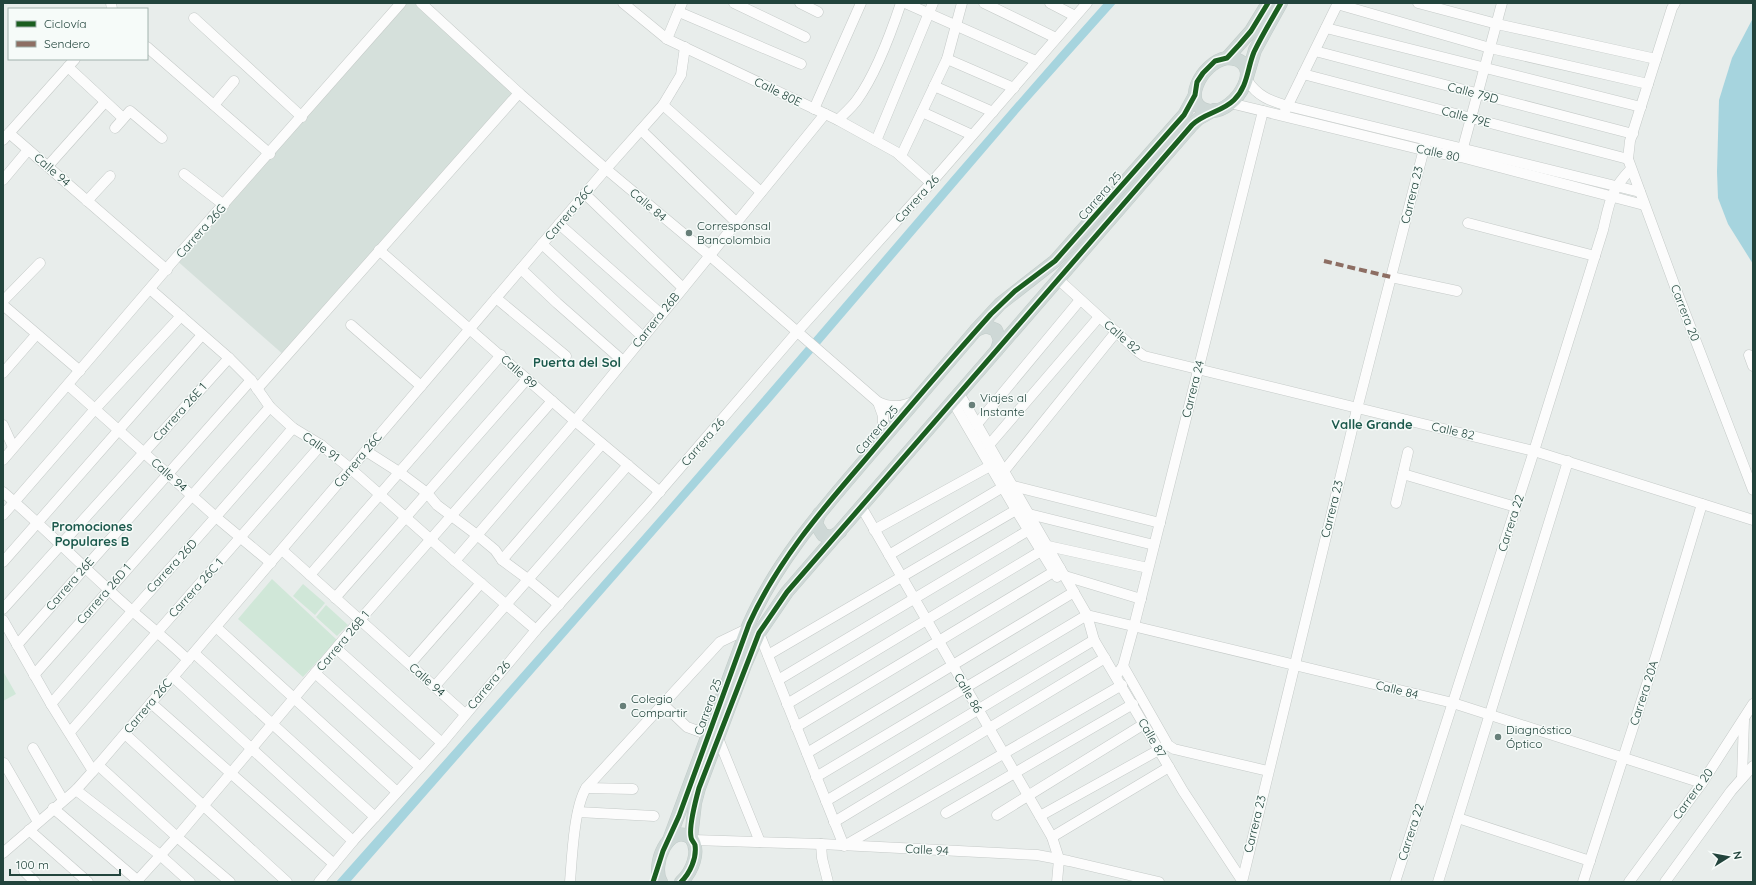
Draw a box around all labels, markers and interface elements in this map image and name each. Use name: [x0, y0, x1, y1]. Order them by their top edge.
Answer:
legend: [8, 8, 148, 60]
text: Ciclovía: [44, 16, 87, 31]
text: Sendero: [44, 36, 90, 51]
street label: Calle 80E: [752, 74, 805, 110]
street label: Calle 79D: [1446, 79, 1501, 107]
street label: Calle 79E: [1440, 103, 1493, 130]
street label: Calle 80: [1415, 141, 1461, 164]
street label: Calle 94: [31, 150, 74, 190]
street label: Carrera 23: [1397, 165, 1426, 225]
street label: Carrera 25: [1075, 168, 1125, 223]
street label: Carrera 26: [891, 171, 942, 226]
street label: Carrera 26C: [541, 182, 596, 243]
street label: Calle 84: [627, 185, 670, 224]
street label: Carrera 26G: [173, 201, 229, 261]
place label: Corresponsal Bancolombia: [697, 218, 771, 247]
marker: Corresponsal Bancolombia: [684, 228, 694, 238]
street label: Carrera 20: [1668, 282, 1703, 343]
street label: Carrera 26B: [629, 289, 683, 350]
street label: Calle 82: [1101, 317, 1144, 357]
street label: Calle 89: [498, 351, 541, 392]
district label: Puerta del Sol: [533, 354, 621, 370]
street label: Carrera 24: [1178, 359, 1207, 419]
street label: Carrera 26E 1: [149, 379, 210, 444]
place label: Viajes al Instante: [980, 390, 1027, 419]
marker: Viajes al Instante: [967, 400, 977, 410]
street label: Carrera 25: [852, 402, 901, 457]
street label: Carrera 26: [678, 414, 728, 469]
district label: Valle Grande: [1331, 416, 1413, 432]
street label: Calle 82: [1430, 418, 1476, 443]
street label: Calle 91: [300, 428, 343, 465]
street label: Carrera 26C: [330, 429, 385, 490]
street label: Calle 94: [148, 454, 191, 495]
street label: Carrera 23: [1317, 479, 1346, 539]
street label: Carrera 22: [1494, 492, 1527, 553]
district label: Promociones Populares B: [51, 518, 133, 549]
street label: Carrera 26D: [143, 536, 200, 596]
street label: Carrera 26E: [42, 554, 97, 613]
street label: Carrera 26C 1: [165, 555, 226, 620]
street label: Carrera 26D 1: [73, 560, 134, 627]
street label: Carrera 26B 1: [313, 607, 372, 674]
street label: Carrera 26: [464, 657, 514, 712]
street label: Carrera 20A: [1626, 658, 1661, 727]
street label: Calle 94: [406, 659, 449, 700]
street label: Calle 86: [951, 670, 986, 716]
street label: Carrera 26C: [120, 675, 175, 736]
street label: Carrera 25: [690, 677, 725, 737]
street label: Calle 84: [1374, 677, 1420, 702]
place label: Colegio Compartir: [631, 691, 688, 720]
marker: Colegio Compartir: [618, 701, 628, 711]
street label: Calle 87: [1135, 715, 1170, 760]
place label: Diagnóstico Óptico: [1506, 722, 1572, 751]
marker: Diagnóstico Óptico: [1493, 732, 1503, 742]
street label: Carrera 20: [1669, 765, 1716, 822]
street label: Carrera 23: [1240, 794, 1269, 854]
street label: Carrera 22: [1394, 801, 1427, 862]
north arrow: [1708, 837, 1748, 877]
street label: Calle 94: [905, 841, 949, 858]
text: N: [1730, 850, 1745, 860]
scale bar: [10, 851, 120, 877]
text: 100 m: [16, 857, 49, 872]

